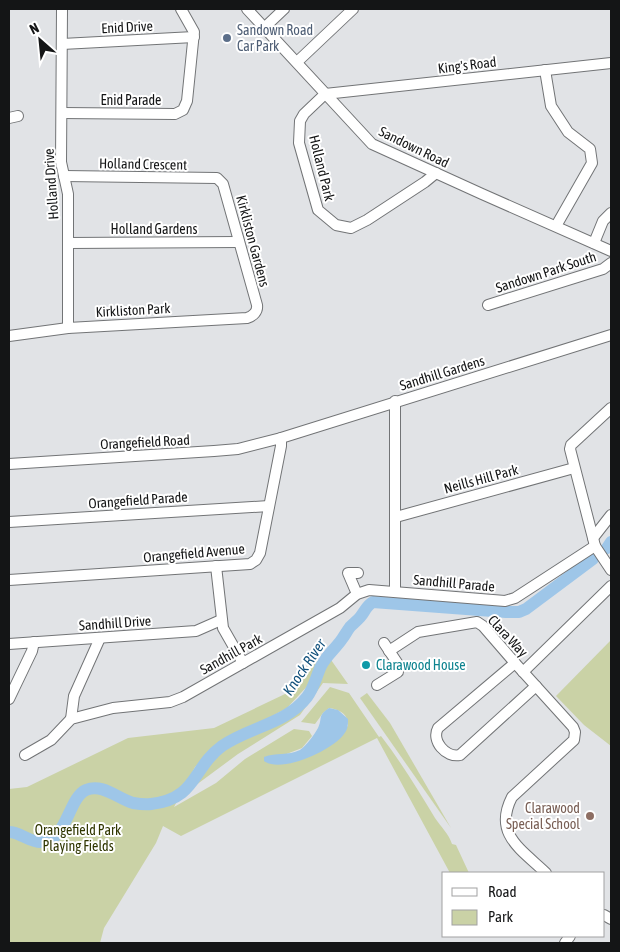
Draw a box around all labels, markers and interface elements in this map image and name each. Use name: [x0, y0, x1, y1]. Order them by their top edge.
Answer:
north arrow: [15, 15, 65, 65]
street label: Enid Drive: [101, 18, 153, 36]
text: N: [27, 19, 41, 37]
place label: Sandown Road Car Park: [237, 22, 313, 54]
marker: Sandown Road Car Park: [221, 32, 233, 44]
street label: King's Road: [437, 53, 497, 77]
street label: Enid Parade: [101, 92, 161, 108]
street label: Sandown Road: [376, 123, 452, 171]
street label: Holland Park: [306, 133, 338, 203]
street label: Holland Drive: [41, 148, 61, 220]
street label: Holland Crescent: [99, 155, 187, 173]
street label: Kirkliston Gardens: [233, 193, 273, 289]
street label: Holland Gardens: [111, 221, 197, 237]
street label: Sandown Park South: [494, 248, 598, 296]
street label: Kirkliston Park: [95, 300, 171, 320]
street label: Sandhill Gardens: [398, 352, 486, 394]
street label: Orangefield Road: [100, 432, 190, 452]
street label: Neills Hill Park: [442, 461, 520, 497]
street label: Orangefield Parade: [88, 489, 188, 511]
street label: Orangefield Avenue: [143, 541, 245, 565]
street label: Sandhill Parade: [413, 571, 495, 595]
street label: Sandhill Drive: [78, 612, 152, 634]
street label: Clara Way: [485, 612, 531, 660]
street label: Sandhill Park: [197, 630, 265, 678]
water label: Knock River: [279, 635, 329, 698]
place label: Clarawood House: [376, 657, 466, 673]
marker: Clarawood House: [360, 659, 372, 671]
place label: Clarawood Special School: [506, 800, 580, 832]
marker: Clarawood Special School: [584, 810, 596, 822]
park label: Orangefield Park Playing Fields: [35, 822, 121, 854]
legend: [442, 872, 605, 937]
text: Road: [488, 883, 517, 900]
text: Park: [488, 908, 513, 925]

